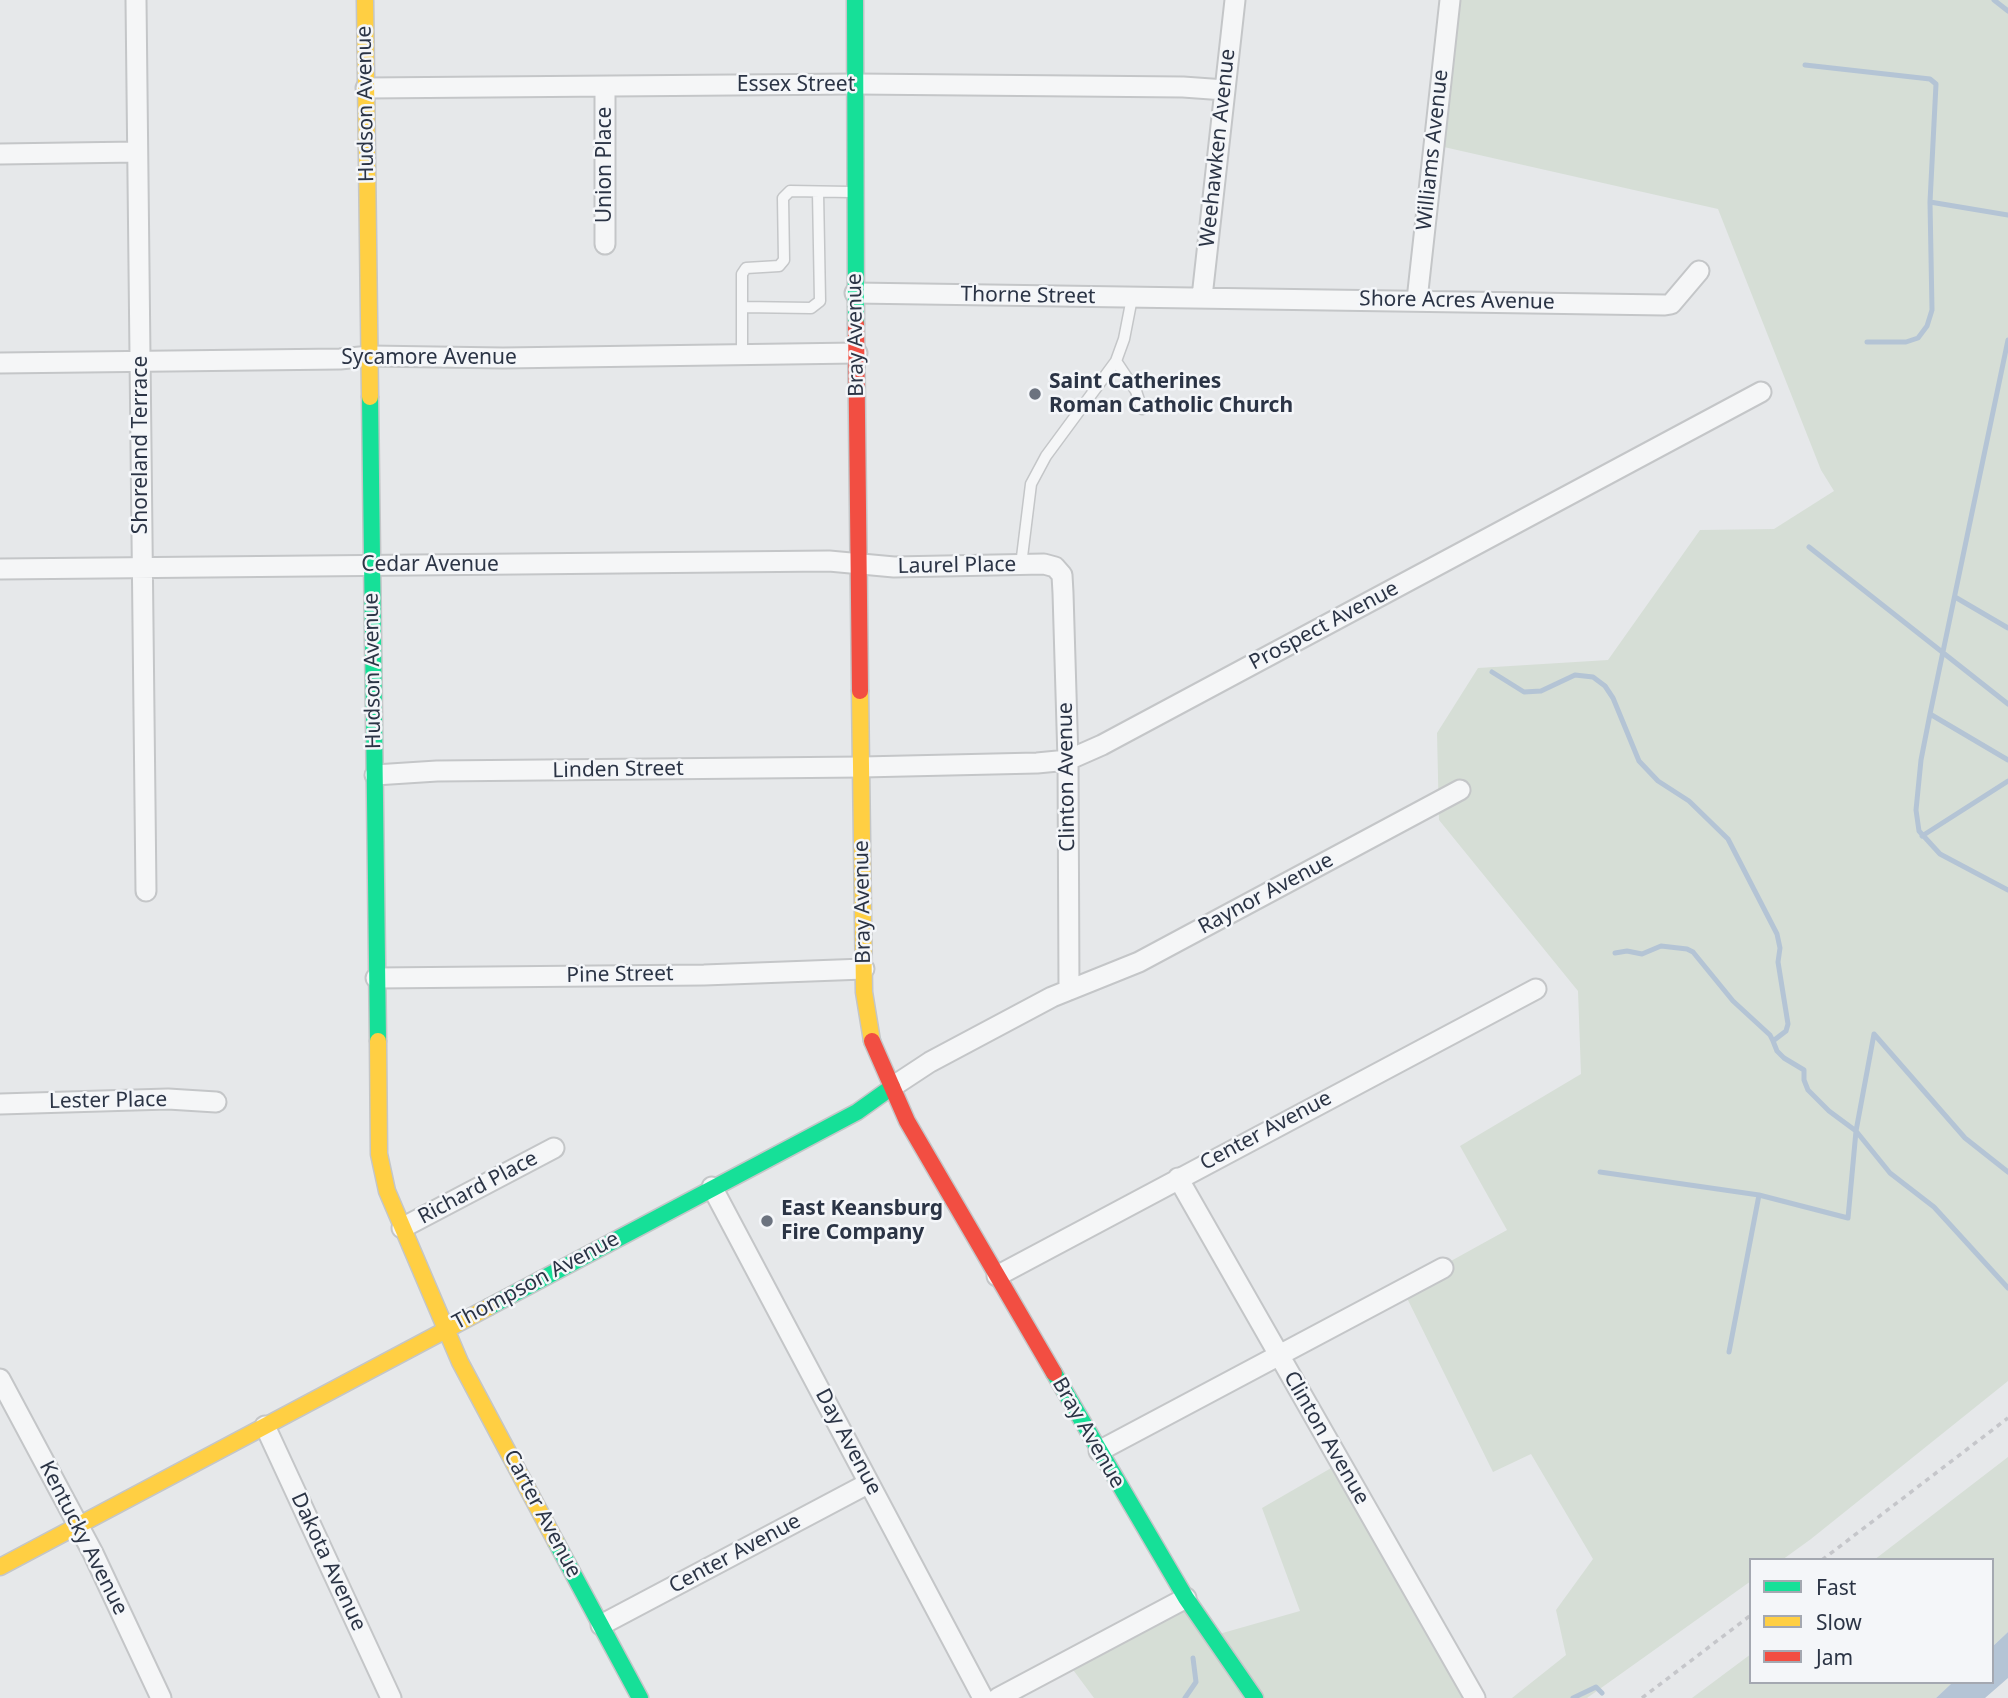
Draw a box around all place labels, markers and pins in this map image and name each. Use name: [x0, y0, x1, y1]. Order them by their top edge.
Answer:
place label: Saint Catherines Roman Catholic Church: [1049, 369, 1293, 419]
marker: Saint Catherines Roman Catholic Church: [1027, 386, 1043, 402]
place label: East Keansburg Fire Company: [781, 1196, 943, 1246]
marker: East Keansburg Fire Company: [759, 1213, 775, 1229]

